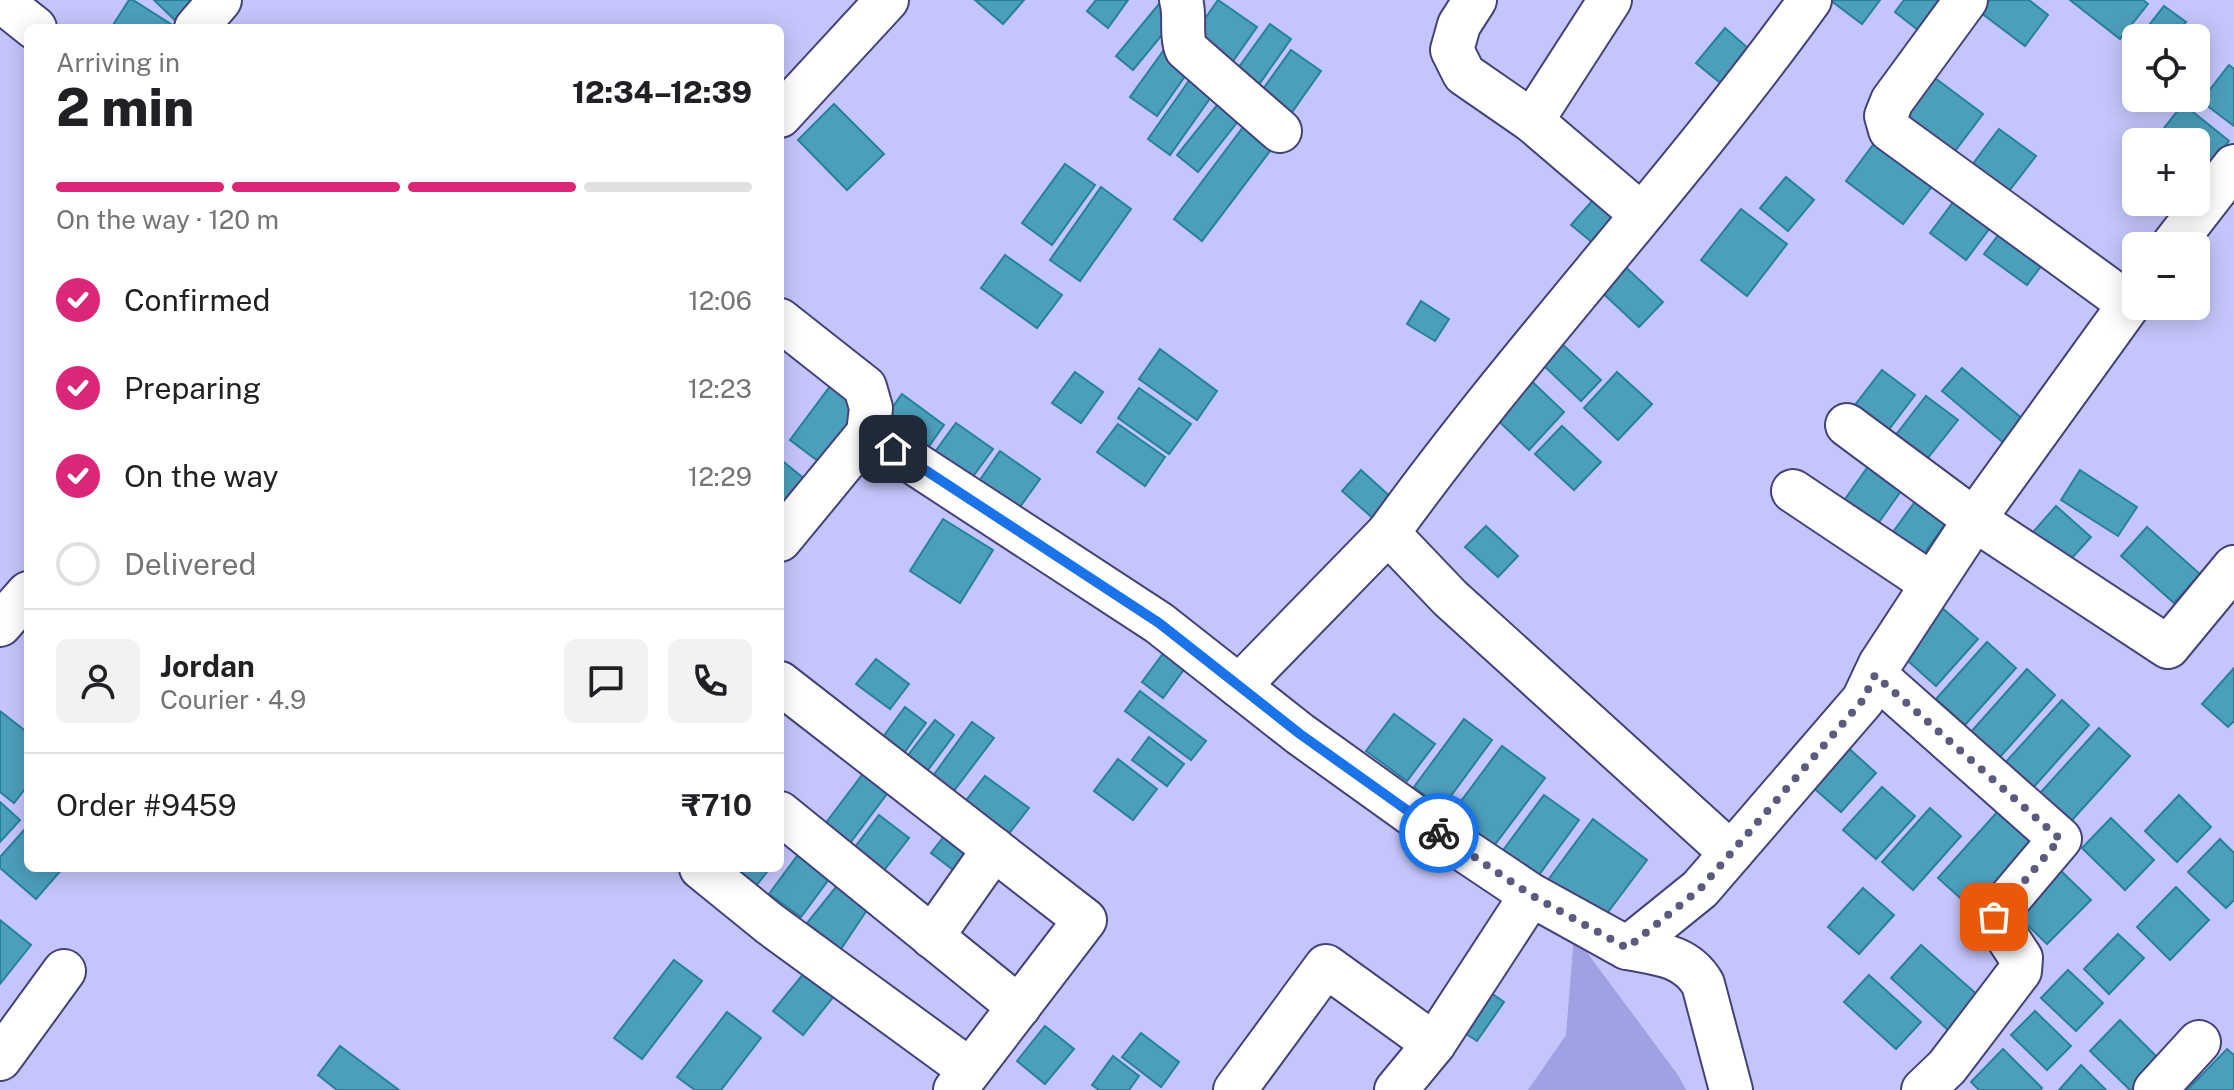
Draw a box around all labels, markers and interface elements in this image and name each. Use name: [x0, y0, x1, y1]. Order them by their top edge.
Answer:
map controls: [2122, 24, 2210, 320]
button: locate: [2122, 24, 2210, 112]
text: Arriving in: [56, 47, 180, 78]
text: 12:34–12:39: [572, 74, 752, 110]
text: 2 min: [56, 77, 194, 138]
button: +: [2122, 128, 2210, 216]
text: On the way · 120 m: [56, 204, 279, 235]
button: −: [2122, 232, 2210, 320]
icon: check: [56, 278, 100, 322]
text: Confirmed: [124, 282, 270, 318]
text: 12:06: [688, 285, 752, 316]
icon: check: [56, 366, 100, 410]
text: Preparing: [124, 370, 261, 406]
text: 12:23: [688, 373, 752, 404]
pin: [859, 415, 927, 483]
icon: home: [871, 427, 915, 471]
icon: check: [56, 454, 100, 498]
text: On the way: [124, 458, 278, 494]
text: 12:29: [688, 461, 752, 492]
text: Delivered: [124, 546, 256, 582]
button: person: [56, 639, 140, 723]
button: chat: [564, 639, 648, 723]
button: phone: [668, 639, 752, 723]
text: Jordan: [160, 648, 255, 684]
text: Courier · 4.9: [160, 684, 306, 715]
text: Order #9459: [56, 787, 237, 823]
text: ₹710: [681, 787, 752, 823]
courier: [1399, 793, 1479, 873]
icon: bike: [1417, 811, 1461, 855]
pin: [1960, 883, 2028, 951]
icon: bag: [1972, 895, 2016, 939]

